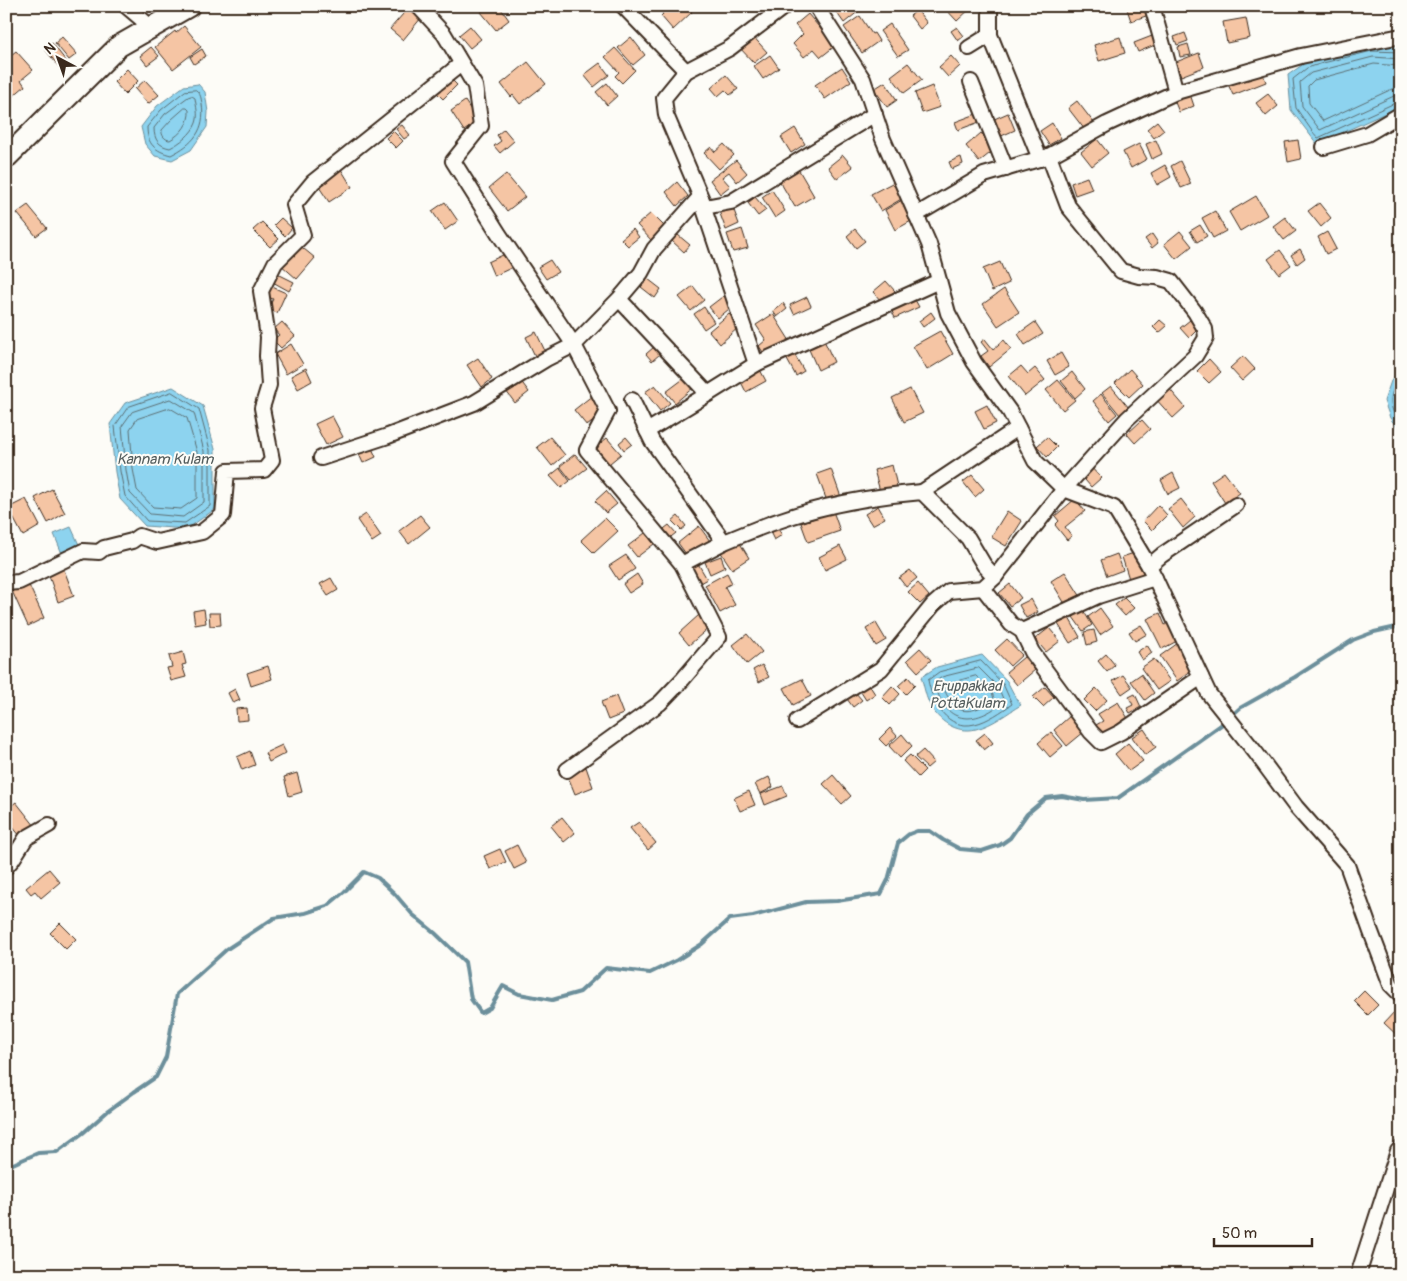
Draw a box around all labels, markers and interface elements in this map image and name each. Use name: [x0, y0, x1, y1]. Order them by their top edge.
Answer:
north arrow: [32, 32, 82, 82]
text: N: [41, 39, 59, 58]
water label: Kannam Kulam: [117, 450, 215, 469]
water label: Eruppakkad PottaKulam: [929, 677, 1007, 713]
scale bar: [1214, 1216, 1312, 1248]
text: 50 m: [1222, 1224, 1257, 1243]

